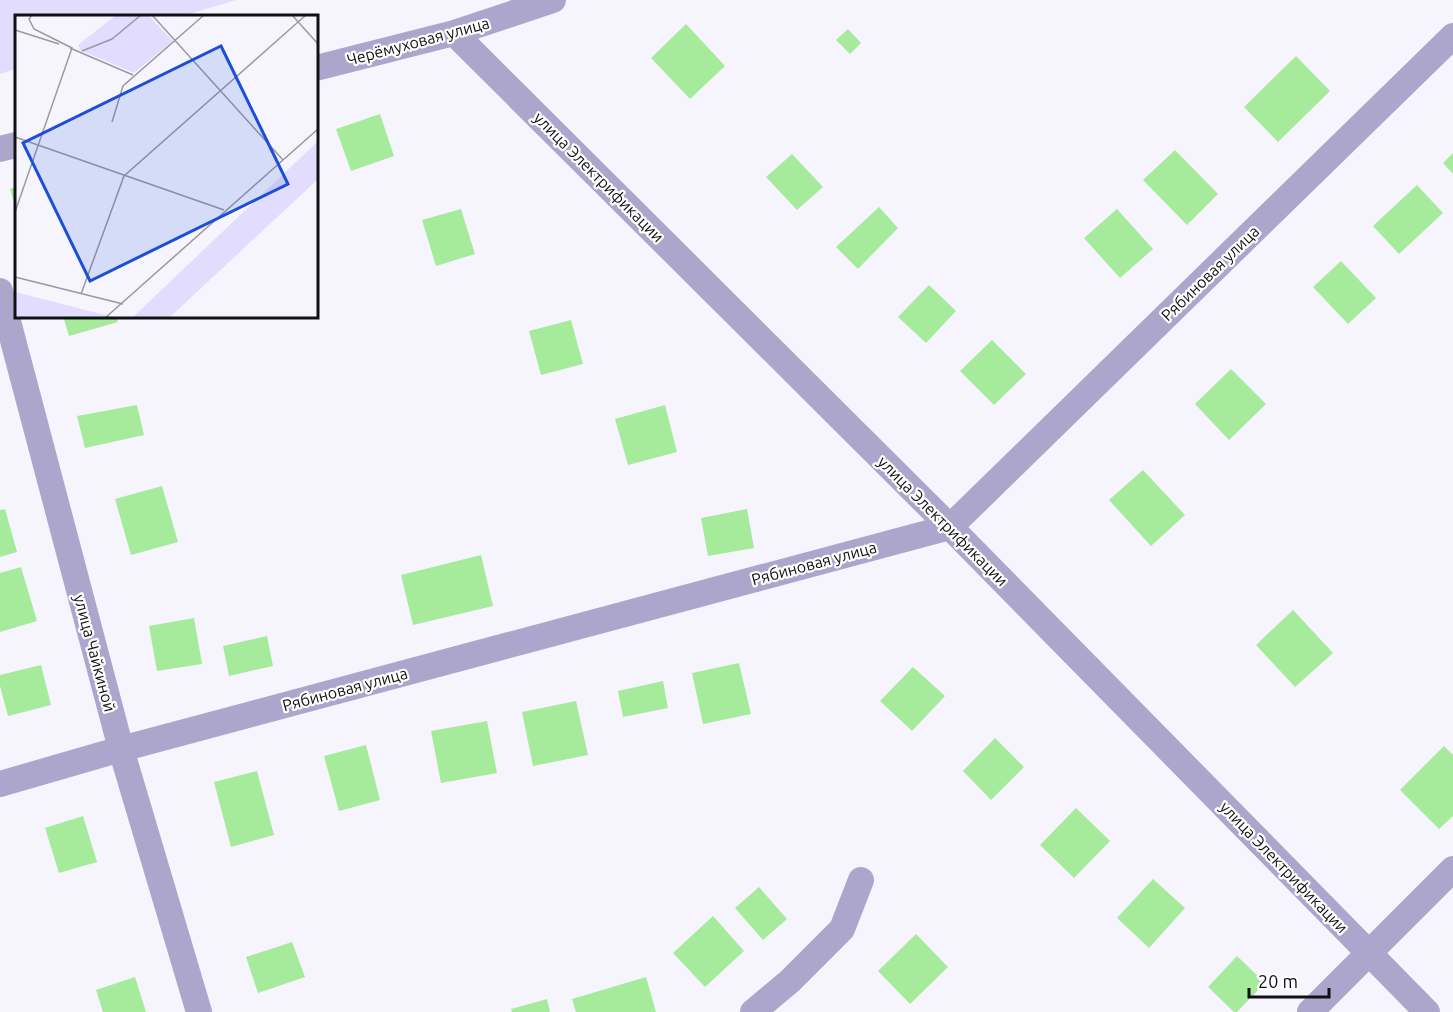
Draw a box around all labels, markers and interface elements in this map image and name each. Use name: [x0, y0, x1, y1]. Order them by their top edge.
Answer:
street label: Черёмуховая улица: [345, 13, 491, 69]
inset map: [15, 15, 318, 318]
street label: улица Электрификации: [530, 108, 668, 246]
street label: Рябиновая улица: [1157, 222, 1263, 324]
street label: улица Электрификации: [874, 452, 1012, 590]
street label: Рябиновая улица: [749, 538, 879, 588]
street label: улица Чайкиной: [71, 592, 119, 714]
street label: Рябиновая улица: [280, 664, 410, 714]
street label: улица Электрификации: [1216, 798, 1352, 936]
scale bar: [1249, 961, 1328, 999]
text: 20 m: [1258, 971, 1298, 991]

